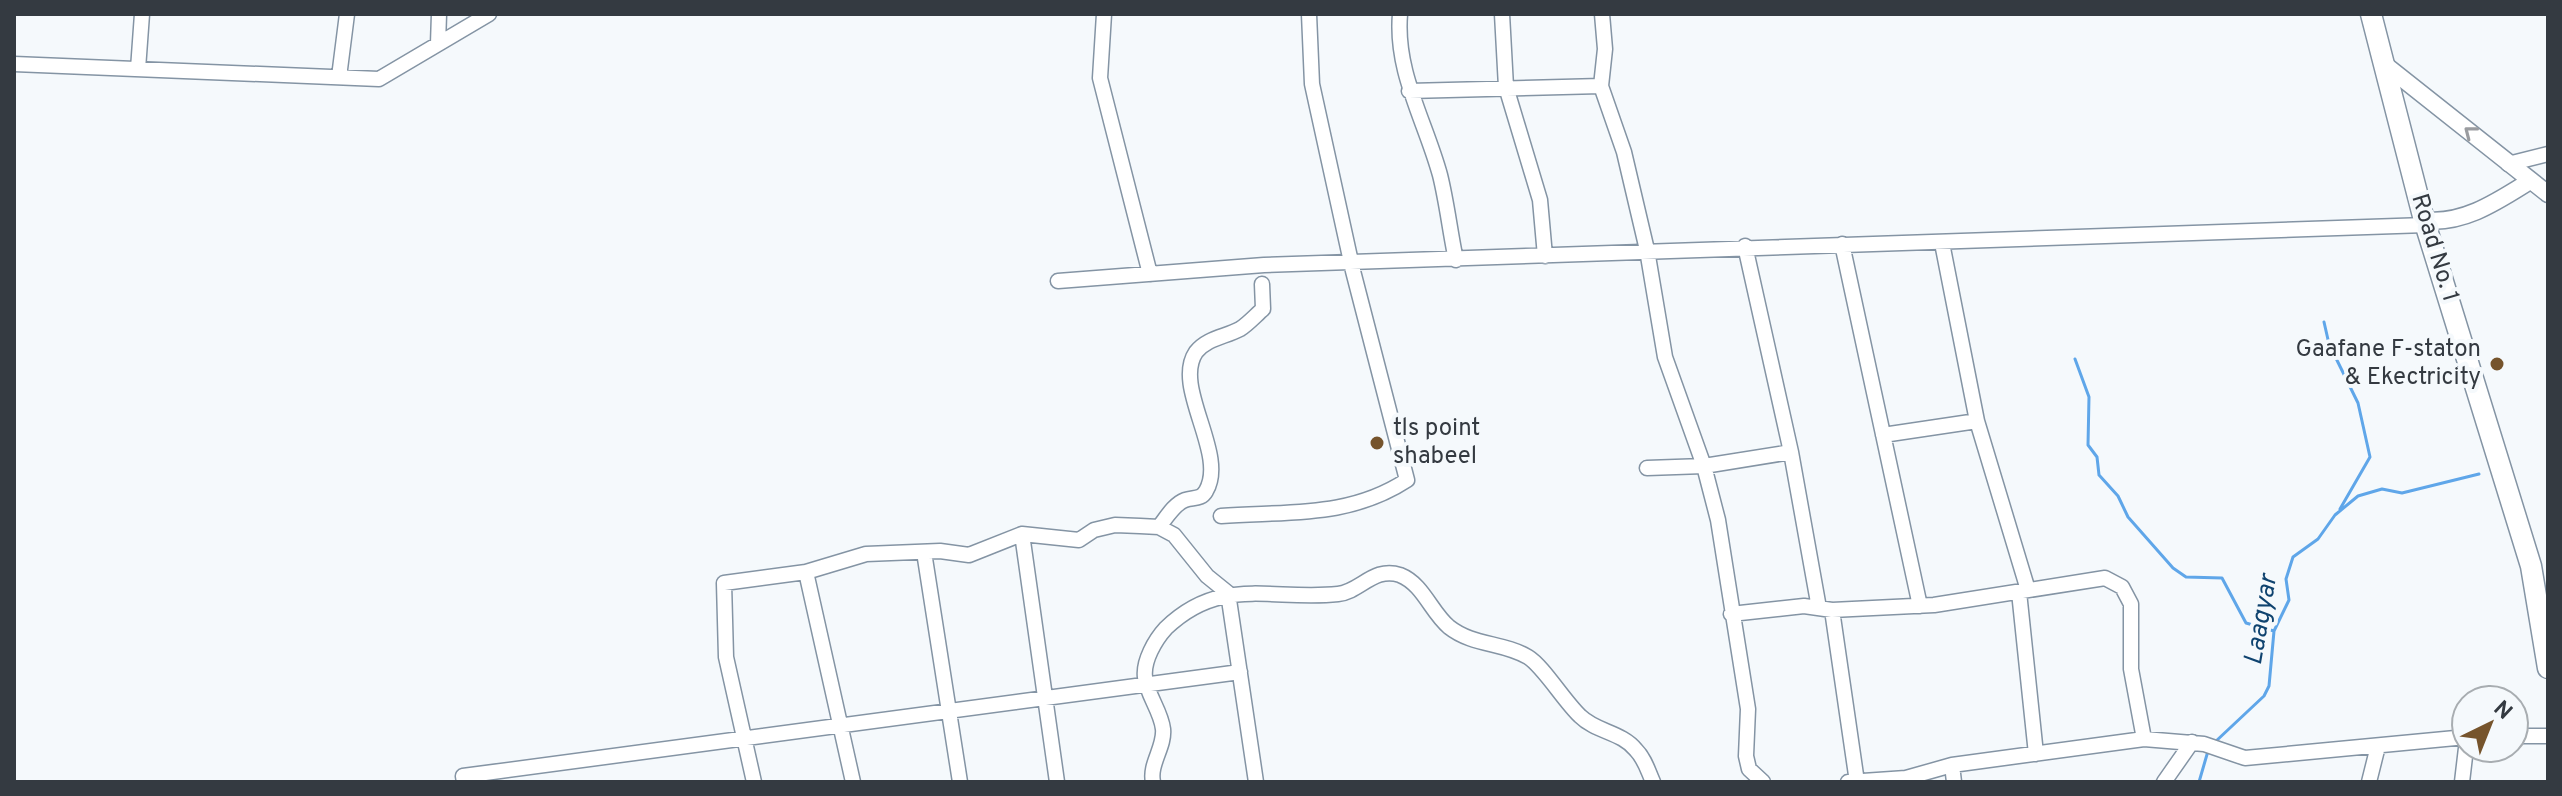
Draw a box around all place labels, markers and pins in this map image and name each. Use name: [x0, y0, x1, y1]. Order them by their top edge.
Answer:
place label: Gaafane F-staton & Ekectricity: [2296, 335, 2481, 393]
marker: Gaafane F-staton & Ekectricity: [2488, 355, 2506, 373]
place label: tls point shabeel: [1393, 414, 1480, 472]
marker: tls point shabeel: [1368, 434, 1386, 452]

